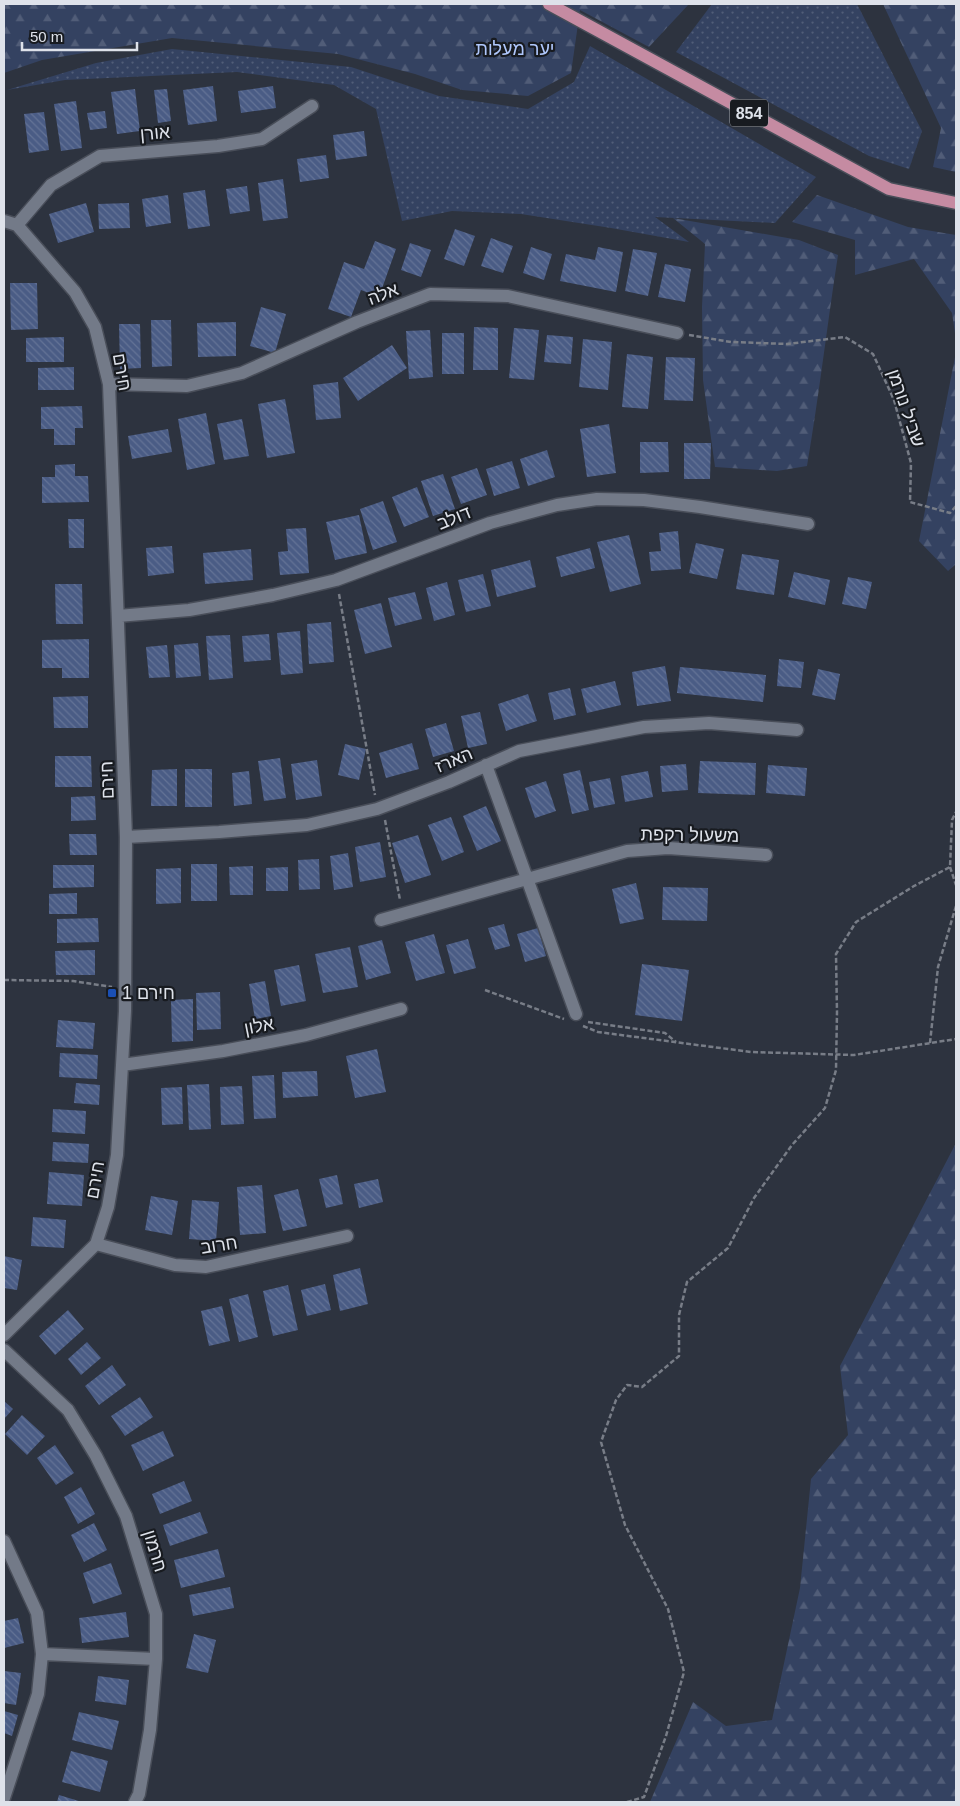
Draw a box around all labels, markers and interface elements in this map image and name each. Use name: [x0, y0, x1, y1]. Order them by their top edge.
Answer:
scale bar: [22, 20, 138, 52]
text: 50 m: [30, 28, 63, 45]
park label: יער מעלות: [475, 39, 555, 59]
road number: 854: [730, 100, 768, 126]
street label: אורן: [139, 122, 172, 144]
street label: אלה: [365, 279, 402, 309]
street label: חירם: [109, 352, 135, 392]
street label: שביל נורמן: [883, 366, 929, 450]
street label: דולב: [434, 502, 474, 534]
street label: הארז: [432, 743, 476, 777]
street label: חירם: [96, 761, 118, 799]
street label: משעול רקפת: [640, 824, 740, 846]
place label: חירם 1: [122, 983, 175, 1003]
marker: חירם 1: [106, 987, 118, 999]
street label: אלון: [242, 1013, 276, 1039]
street label: חירם: [82, 1160, 108, 1200]
street label: חרוב: [199, 1232, 239, 1258]
street label: חרמון: [139, 1528, 171, 1574]

